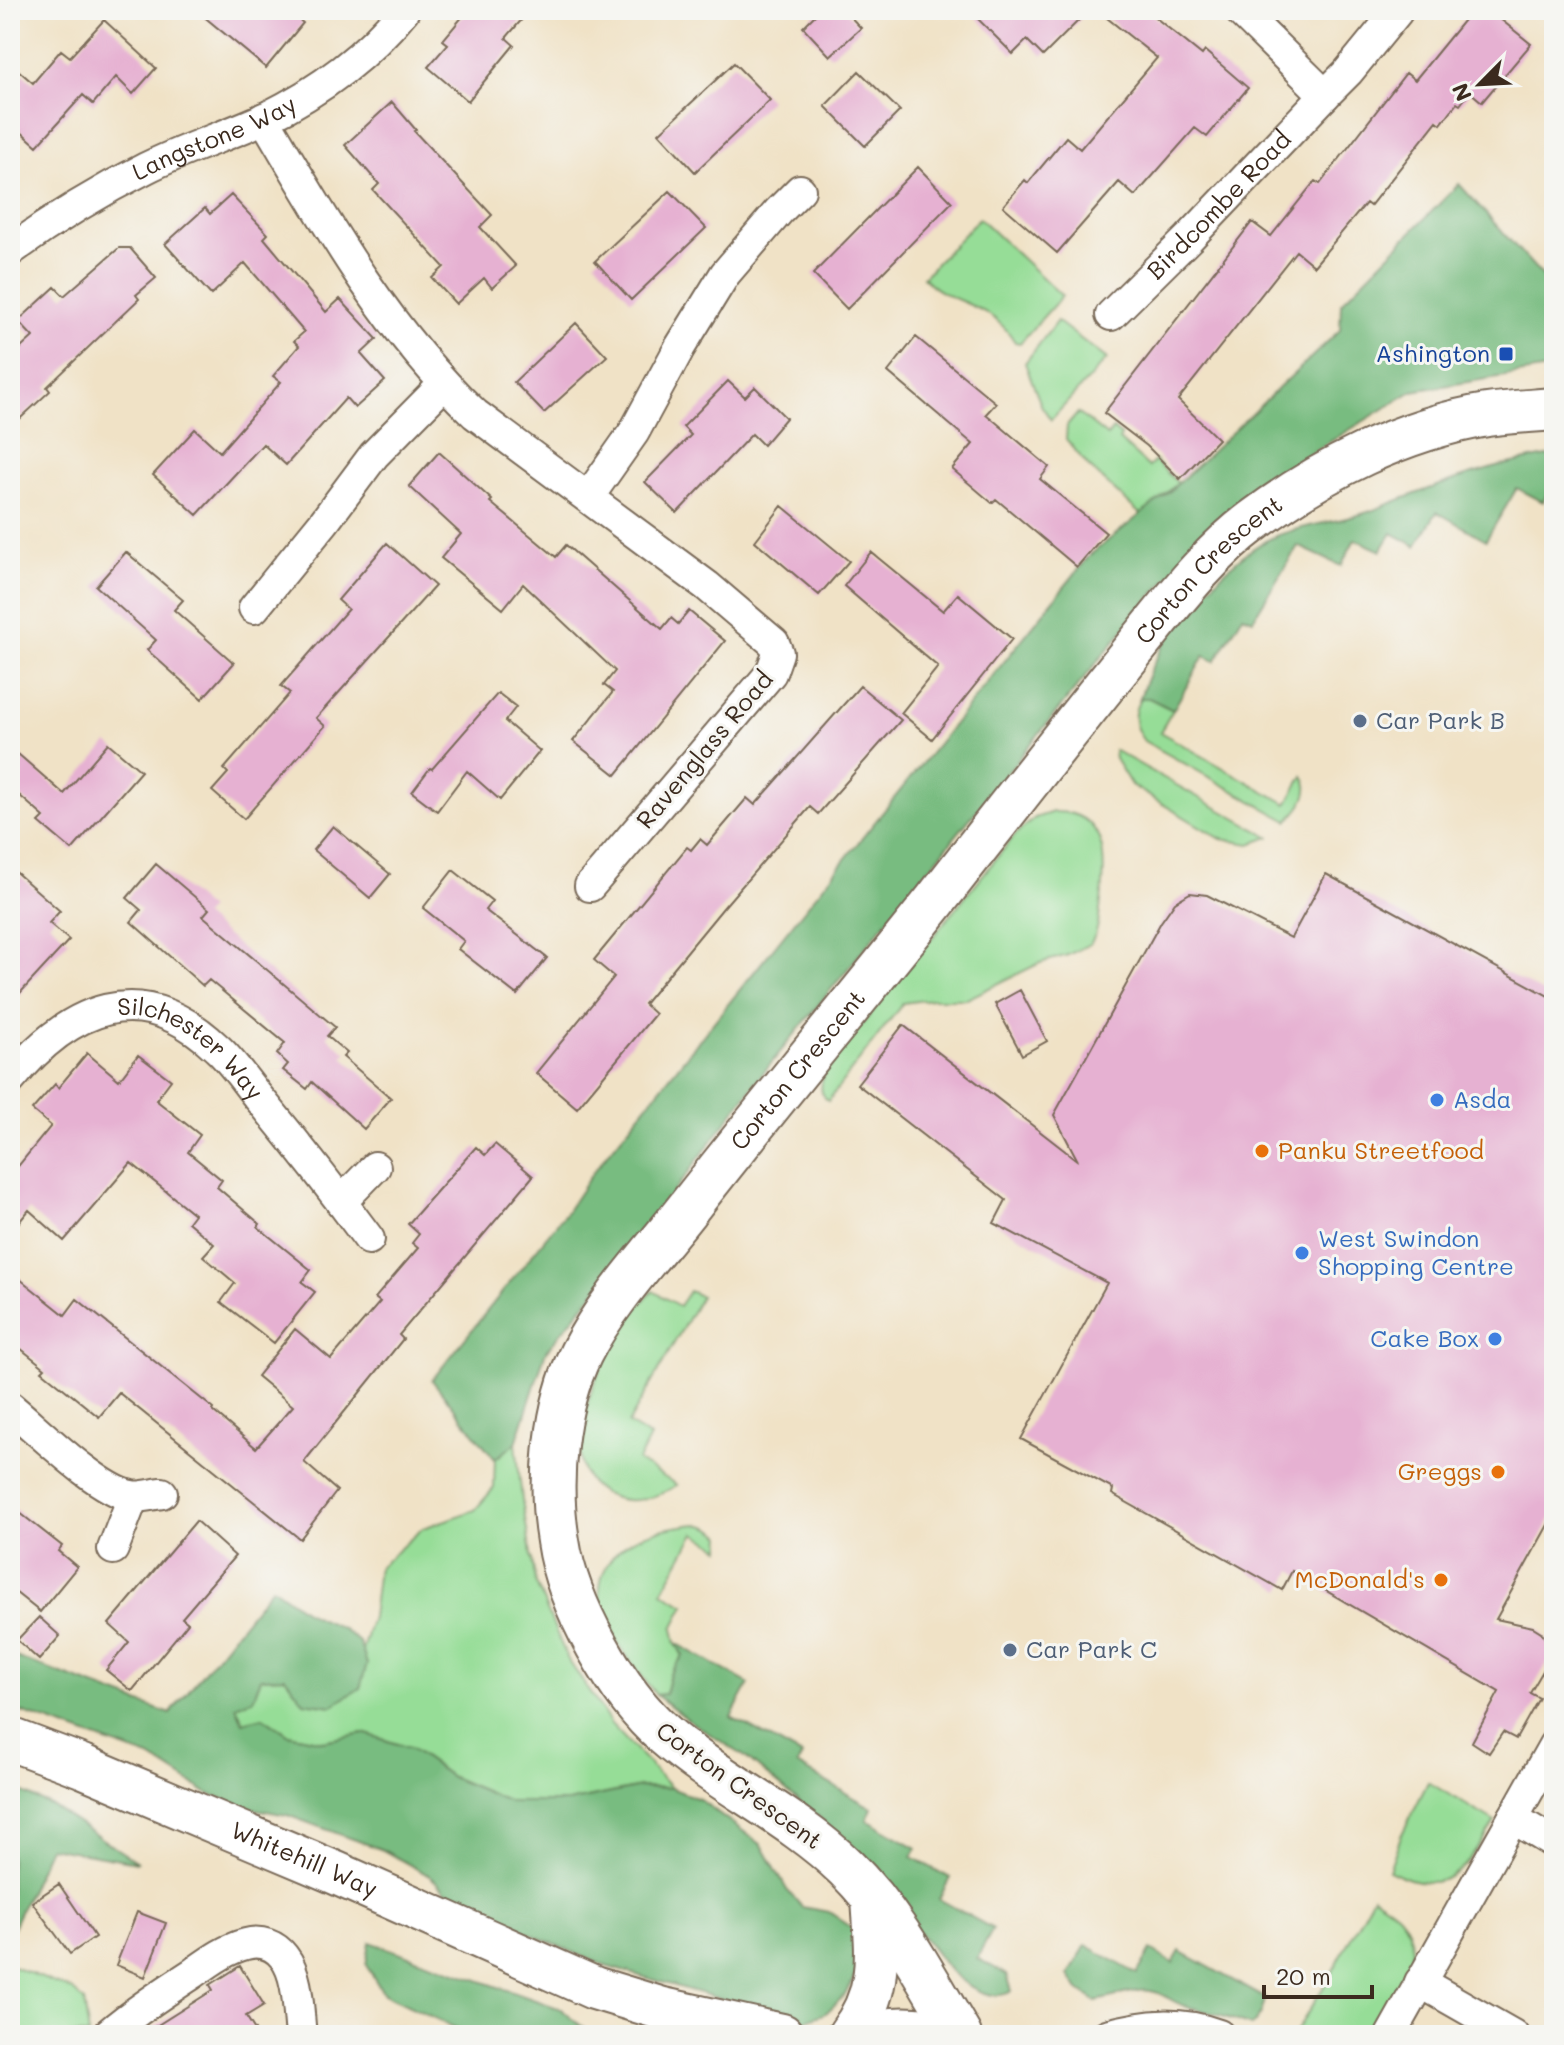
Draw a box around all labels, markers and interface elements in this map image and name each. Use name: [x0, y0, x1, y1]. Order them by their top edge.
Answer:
north arrow: [1440, 44, 1520, 124]
text: N: [1445, 79, 1478, 106]
street label: Langstone Way: [126, 88, 301, 187]
street label: Birdcombe Road: [1139, 124, 1297, 285]
place label: Ashington: [1376, 337, 1490, 368]
marker: Ashington: [1497, 345, 1515, 363]
street label: Corton Crescent: [1128, 488, 1288, 650]
street label: Ravenglass Road: [629, 664, 779, 834]
place label: Car Park B: [1376, 704, 1505, 735]
marker: Car Park B: [1351, 712, 1369, 730]
street label: Corton Crescent: [723, 983, 871, 1156]
street label: Silchester Way: [117, 990, 271, 1106]
place label: Asda: [1453, 1083, 1511, 1114]
marker: Asda: [1428, 1091, 1446, 1109]
place label: Panku Streetfood: [1278, 1134, 1484, 1165]
marker: Panku Streetfood: [1253, 1142, 1271, 1160]
place label: West Swindon Shopping Centre: [1318, 1222, 1514, 1281]
marker: West Swindon Shopping Centre: [1293, 1244, 1311, 1262]
place label: Cake Box: [1370, 1322, 1479, 1353]
marker: Cake Box: [1486, 1330, 1504, 1348]
place label: Greggs: [1398, 1455, 1482, 1486]
marker: Greggs: [1489, 1463, 1507, 1481]
place label: McDonald's: [1295, 1563, 1425, 1594]
marker: McDonald's: [1432, 1571, 1450, 1589]
place label: Car Park C: [1026, 1633, 1157, 1664]
marker: Car Park C: [1001, 1641, 1019, 1659]
street label: Corton Crescent: [651, 1714, 829, 1855]
street label: Whitehill Way: [227, 1814, 383, 1904]
scale bar: [1264, 1949, 1372, 1999]
text: 20 m: [1276, 1960, 1331, 1991]

